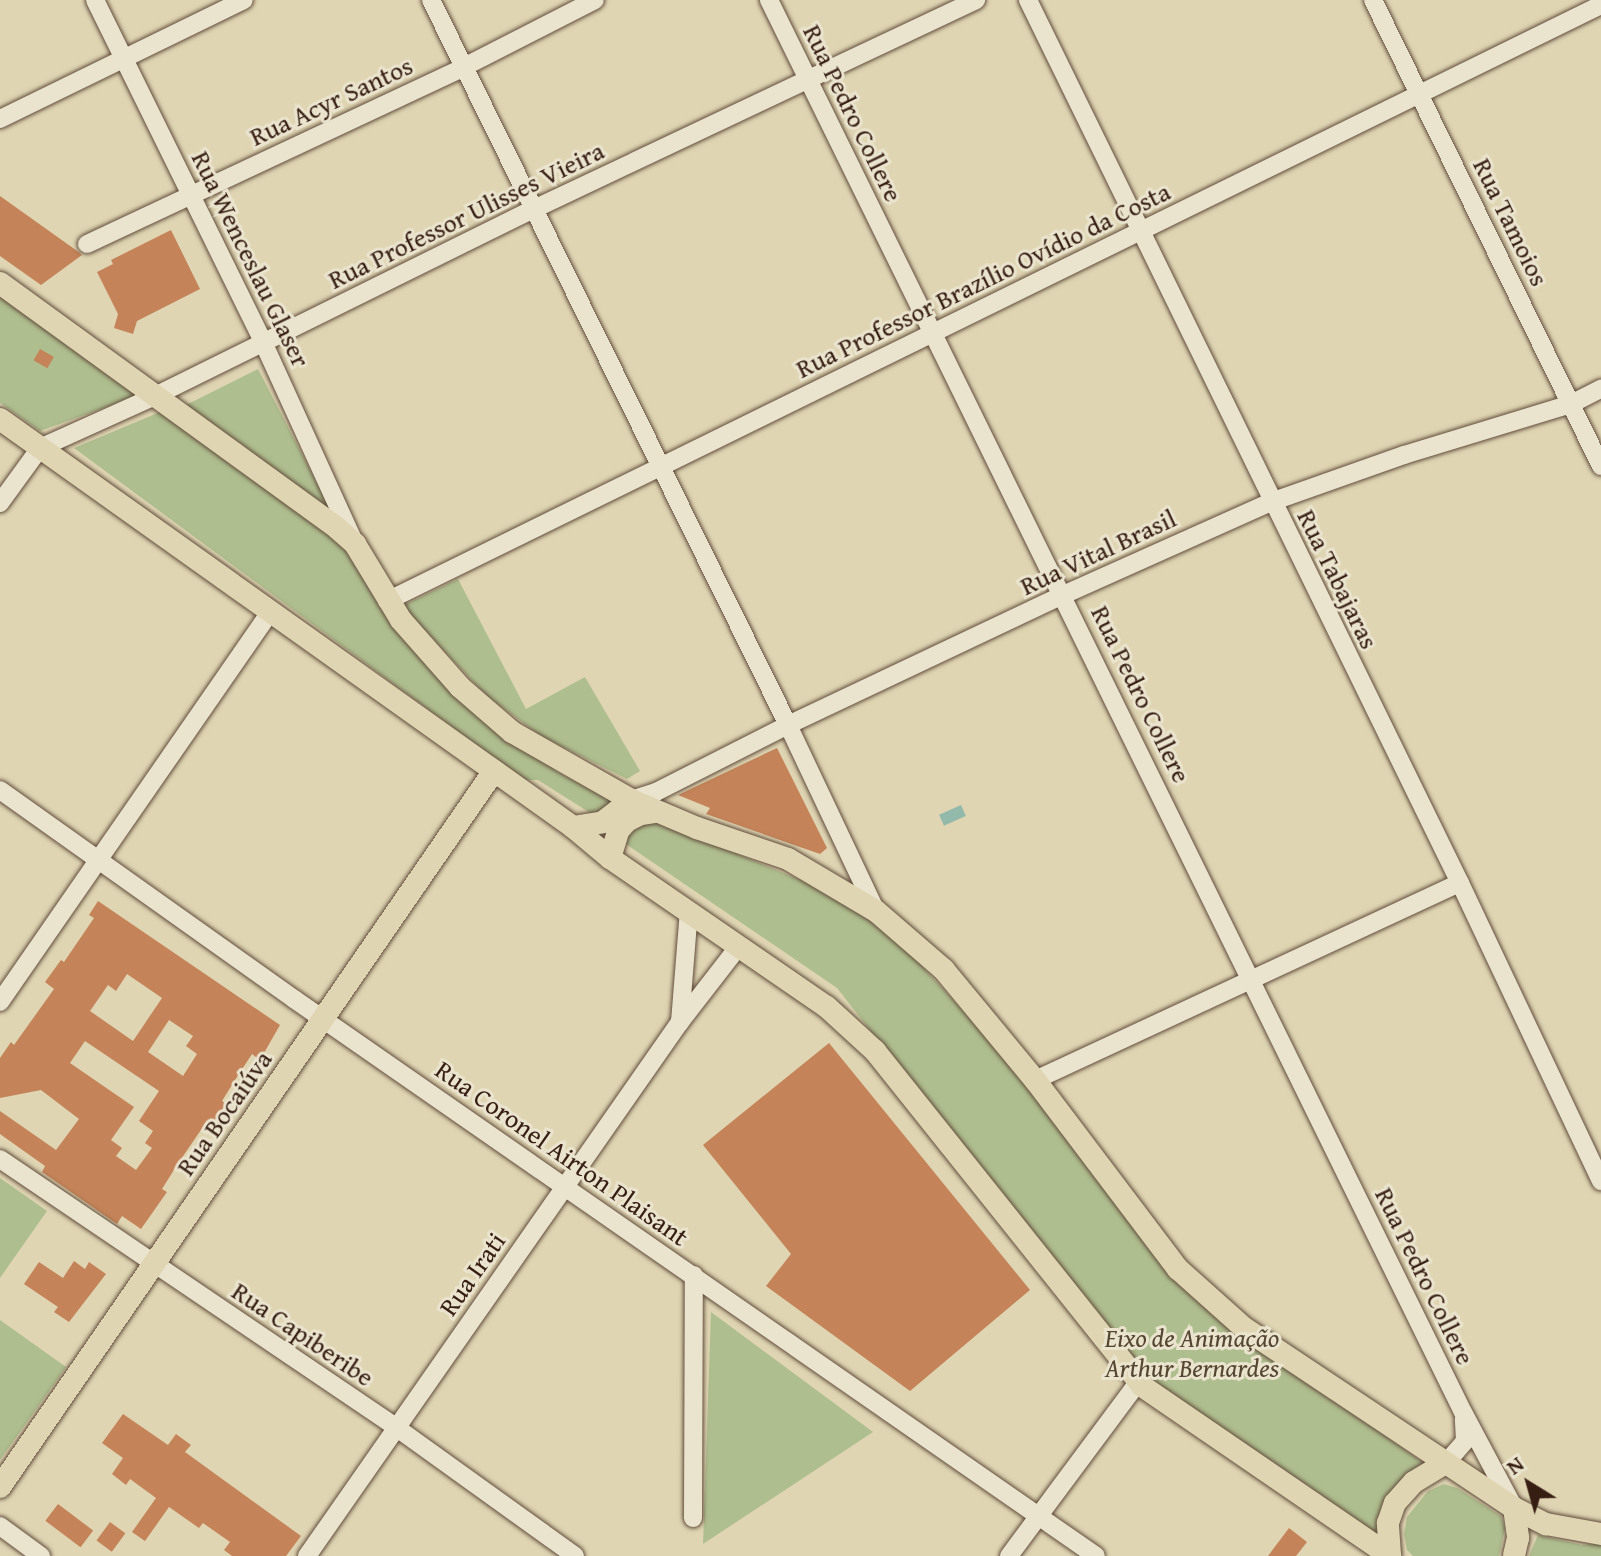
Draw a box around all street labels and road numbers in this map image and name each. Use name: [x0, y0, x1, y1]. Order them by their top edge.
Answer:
street label: Rua Pedro Collere: [797, 19, 909, 207]
street label: Rua Acyr Santos: [245, 50, 417, 152]
street label: Rua Professor Ulisses Vieira: [323, 135, 609, 295]
street label: Rua Wenceslau Glaser: [185, 146, 317, 372]
street label: Rua Tamoios: [1467, 153, 1555, 291]
street label: Rua Professor Brazílio Ovídio da Costa: [791, 176, 1175, 384]
street label: Rua Vital Brasil: [1015, 502, 1181, 602]
street label: Rua Tabajaras: [1291, 504, 1385, 654]
street label: Rua Pedro Collere: [1085, 600, 1197, 788]
street label: Rua Bocaiúva: [170, 1045, 278, 1181]
street label: Rua Coronel Airton Plaisant: [429, 1054, 695, 1252]
street label: Rua Pedro Collere: [1369, 1182, 1481, 1370]
street label: Rua Irati: [432, 1226, 512, 1322]
street label: Rua Capiberibe: [226, 1275, 380, 1393]

